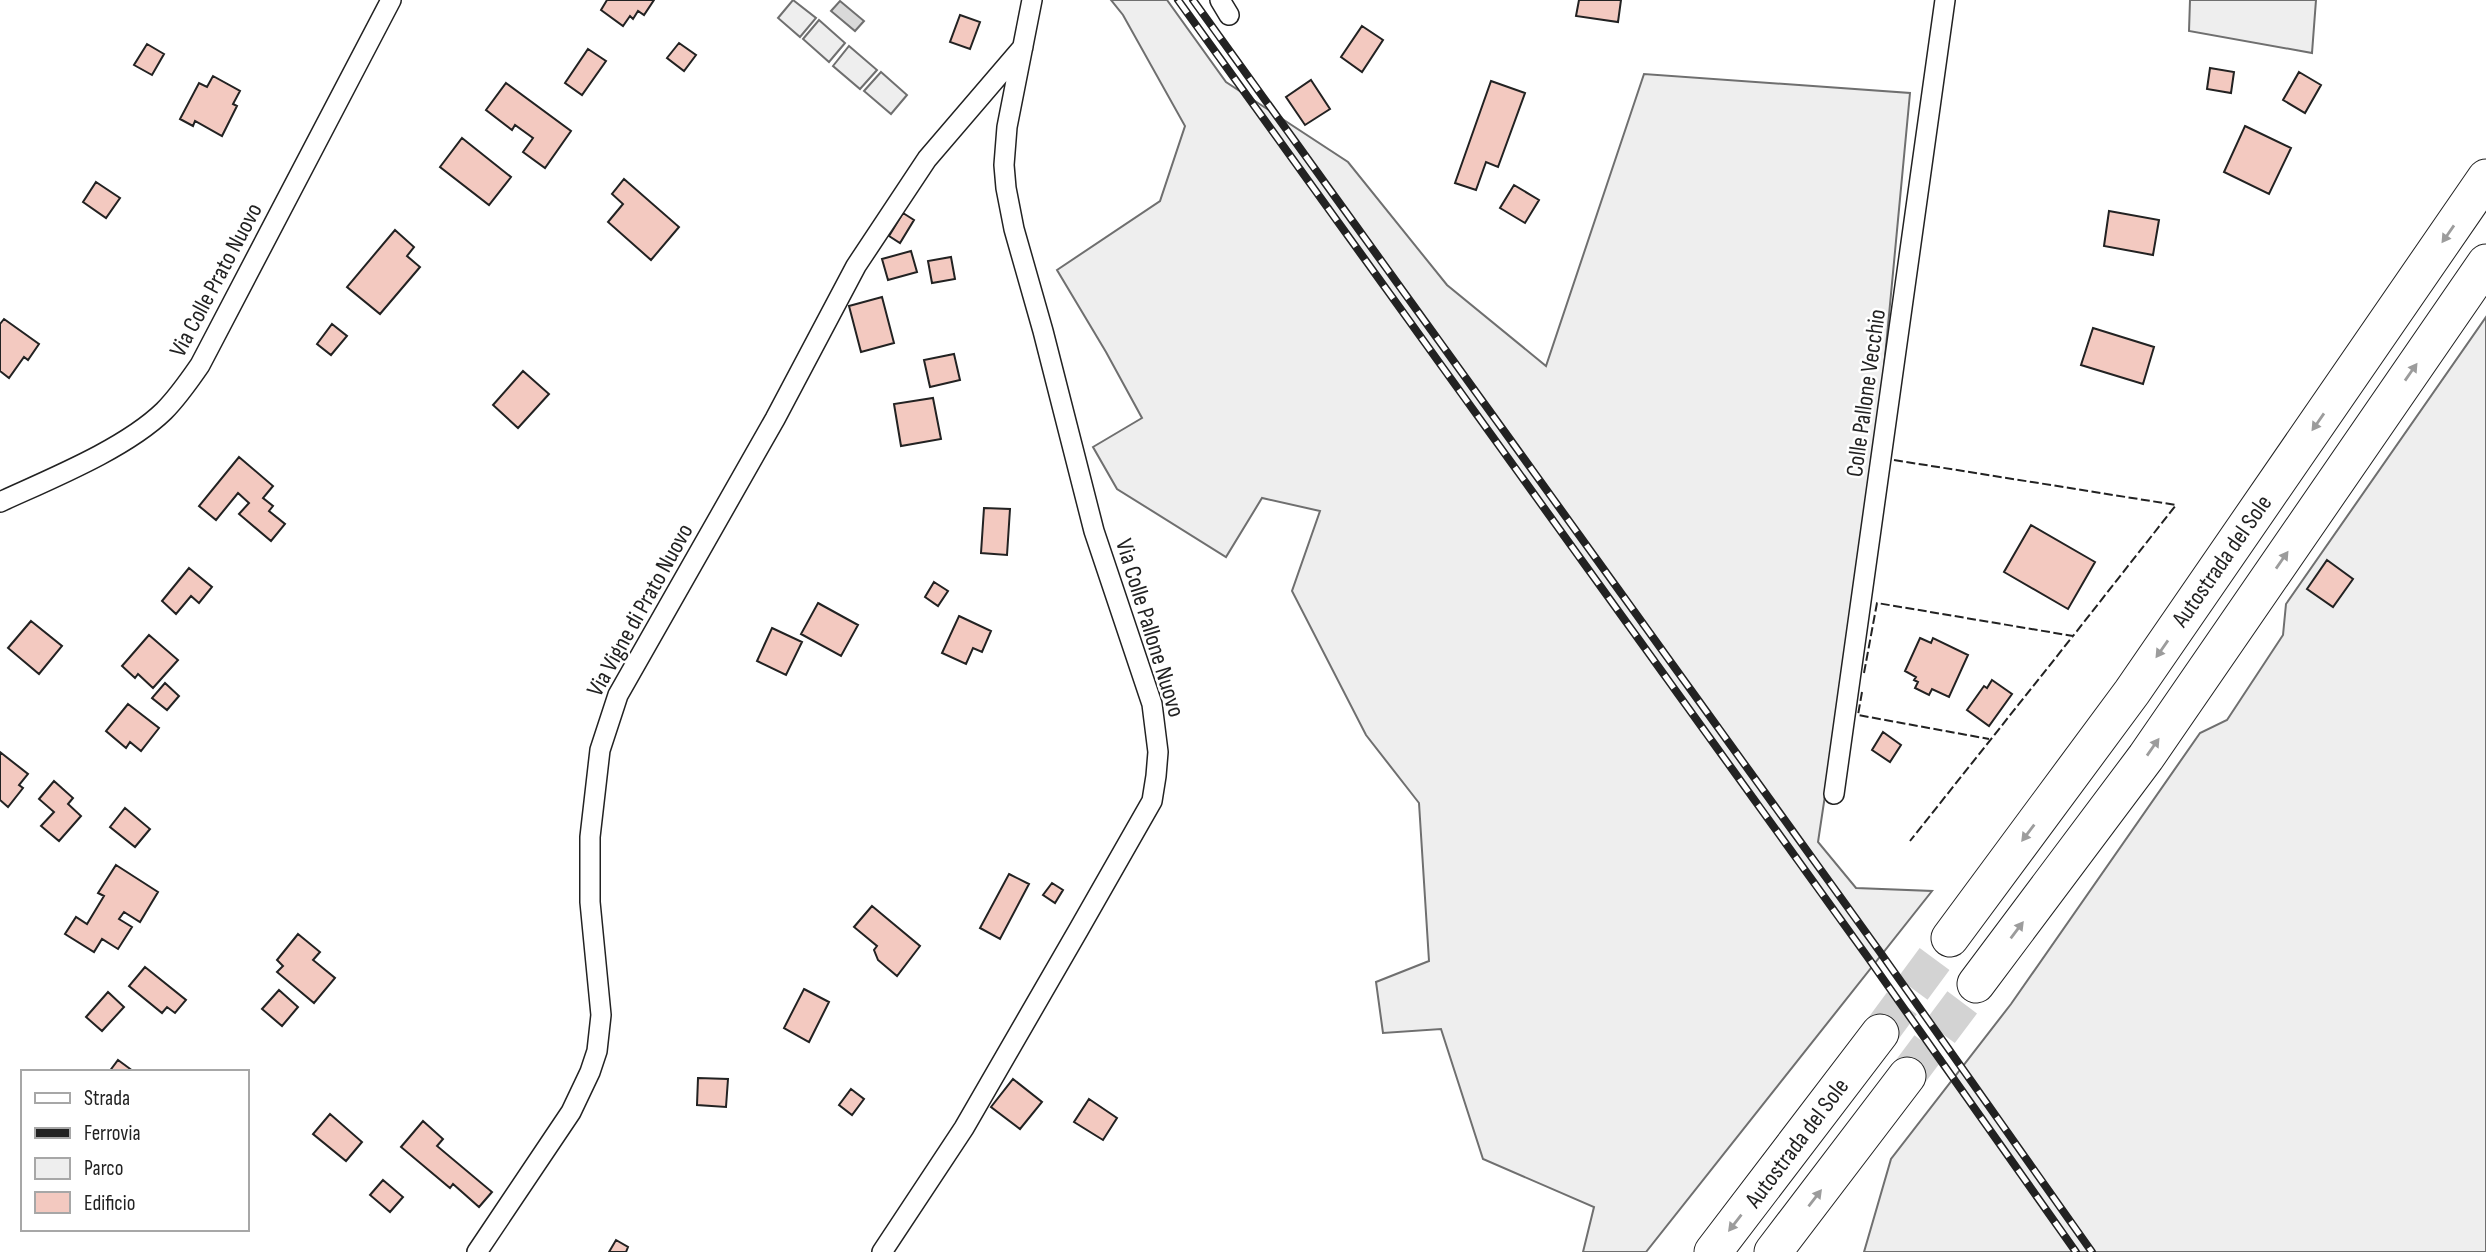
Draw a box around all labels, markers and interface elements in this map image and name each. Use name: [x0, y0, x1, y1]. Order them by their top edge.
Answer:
street label: Via Colle Prato Nuovo: [163, 198, 269, 362]
one-way arrow: [2441, 224, 2454, 244]
street label: Colle Pallone Vecchio: [1840, 307, 1892, 479]
one-way arrow: [2404, 363, 2418, 381]
one-way arrow: [2312, 412, 2325, 432]
street label: Autostrada del Sole: [2165, 489, 2278, 633]
street label: Via Vigne di Prato Nuovo: [581, 519, 699, 701]
street label: Via Colle Pallone Nuovo: [1109, 535, 1191, 721]
one-way arrow: [2275, 550, 2288, 569]
one-way arrow: [2156, 640, 2169, 659]
one-way arrow: [2146, 738, 2160, 756]
one-way arrow: [2021, 824, 2035, 842]
one-way arrow: [2010, 920, 2024, 939]
legend: [21, 1070, 248, 1231]
street label: Autostrada del Sole: [1738, 1073, 1855, 1214]
text: Strada: [84, 1086, 130, 1111]
text: Ferrovia: [84, 1121, 141, 1146]
text: Parco: [84, 1156, 123, 1181]
one-way arrow: [1807, 1189, 1821, 1207]
text: Edificio: [84, 1191, 135, 1216]
one-way arrow: [1728, 1214, 1743, 1232]

